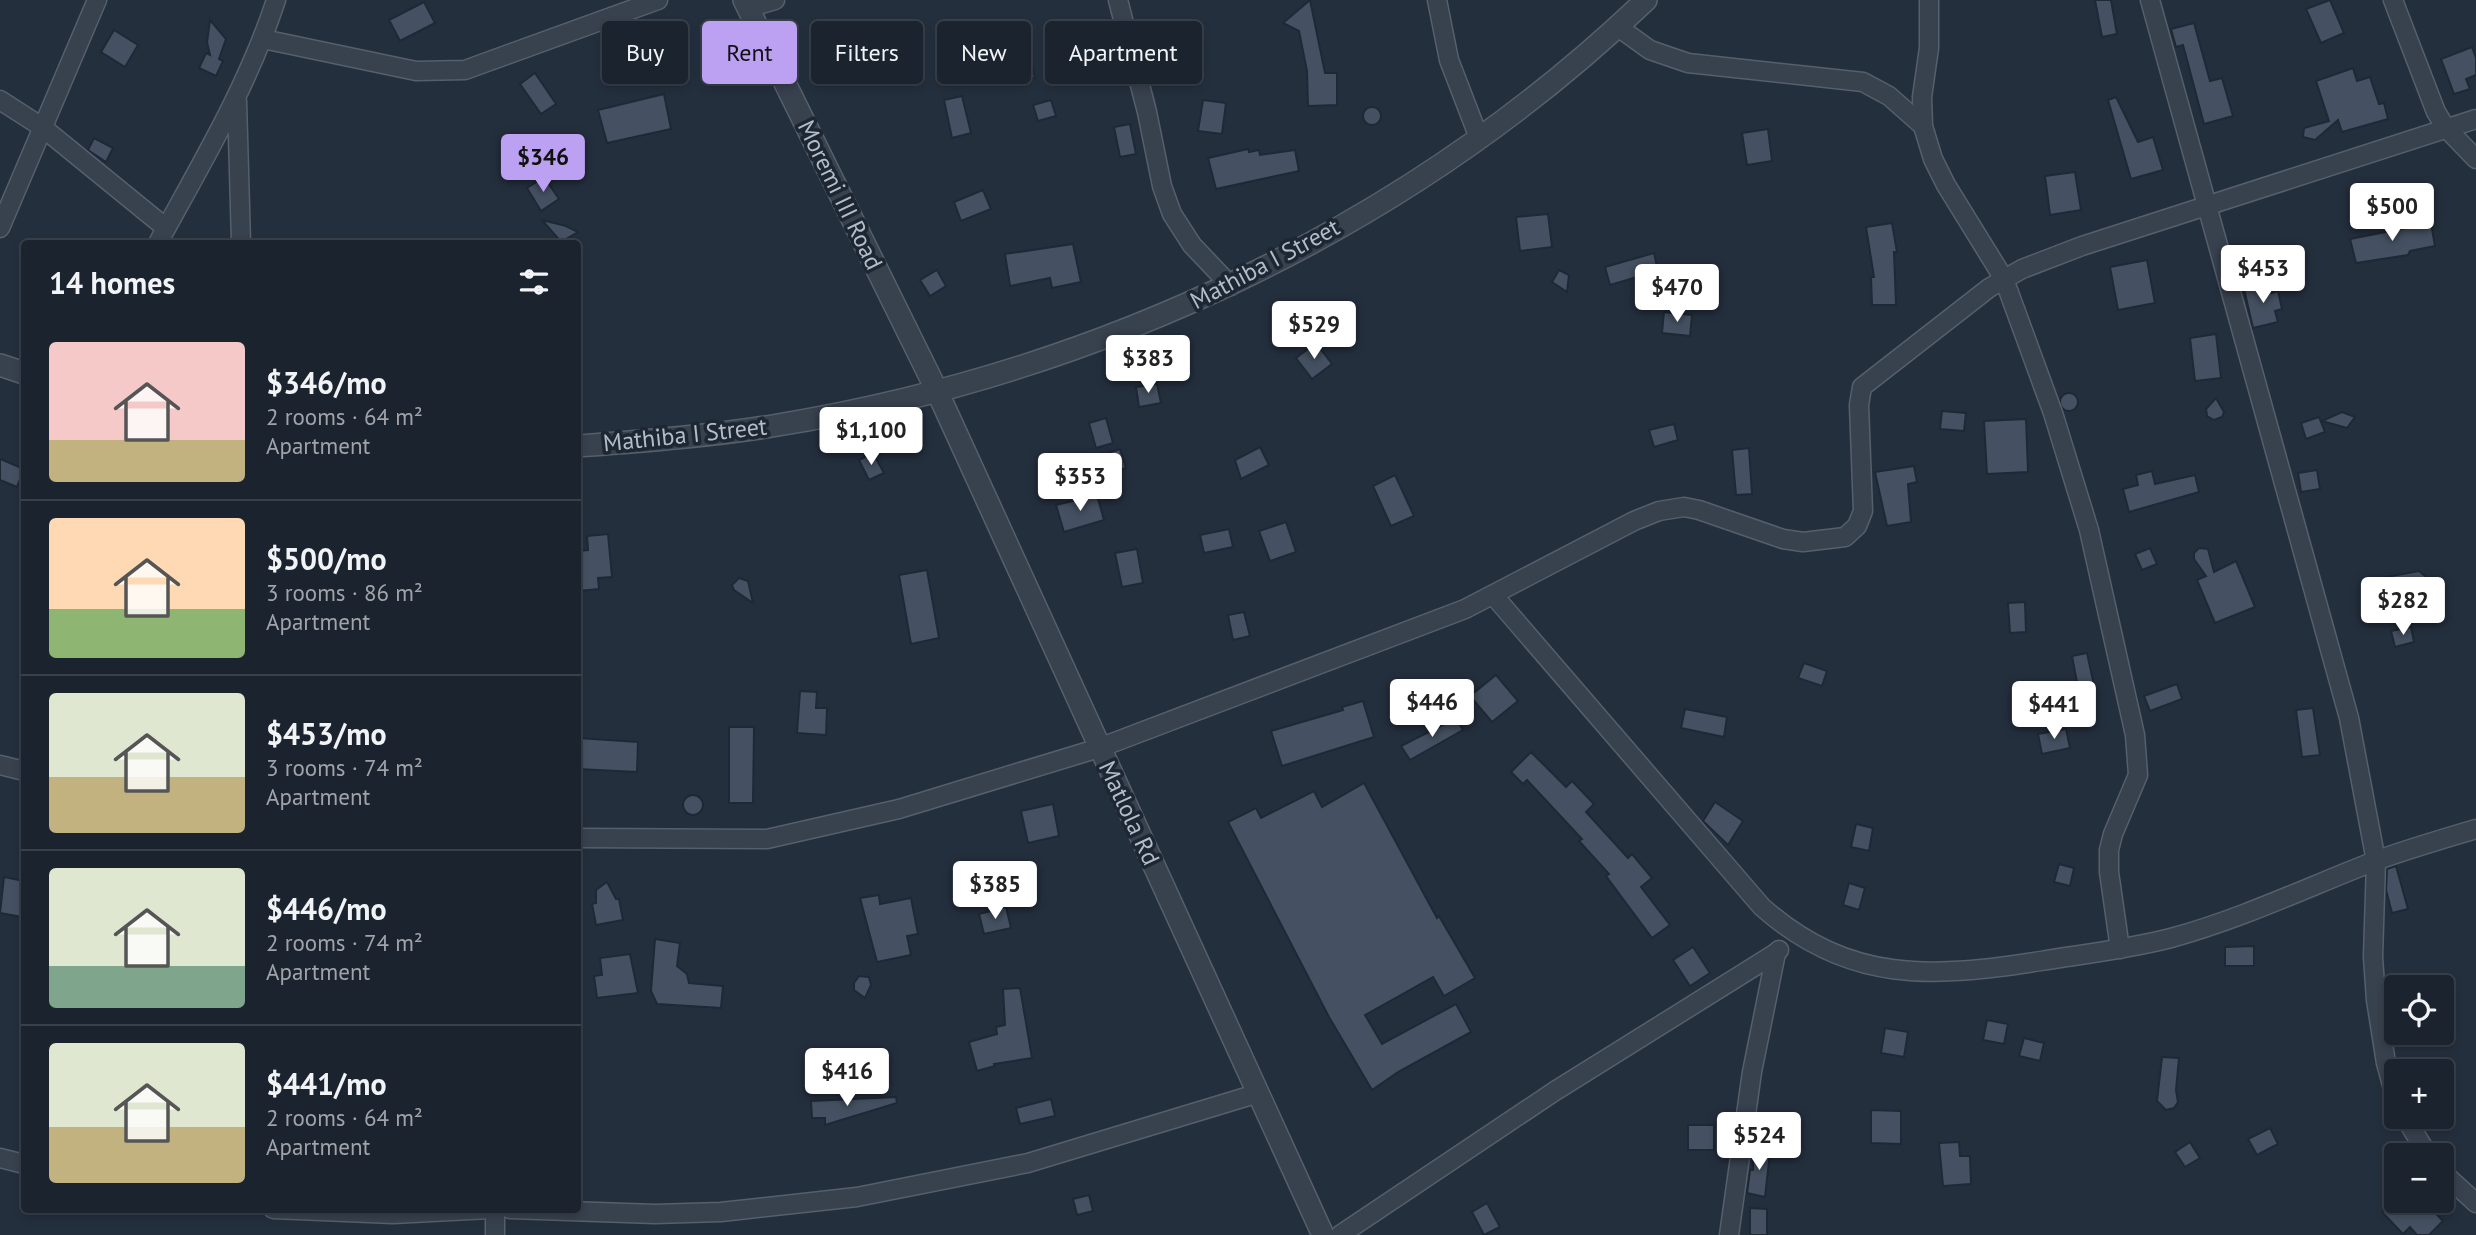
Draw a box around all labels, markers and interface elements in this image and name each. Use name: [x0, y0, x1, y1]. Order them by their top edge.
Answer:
chip: Buy: [602, 21, 688, 84]
chip: Rent: [702, 21, 797, 84]
chip: Filters: [811, 21, 923, 84]
chip: New: [937, 21, 1031, 84]
chip: Apartment: [1045, 21, 1202, 84]
street label: Moremi III Road: [791, 115, 890, 275]
pin: $346: [502, 134, 584, 194]
text: $346: [517, 142, 569, 171]
pin: $500: [2351, 184, 2433, 243]
text: $500: [2366, 191, 2418, 220]
street label: Mathiba I Street: [1185, 211, 1345, 316]
pin: $453: [2222, 246, 2304, 305]
text: $453: [2237, 253, 2289, 282]
text: 14 homes: [49, 263, 175, 302]
icon: filters: [515, 263, 553, 301]
pin: $470: [1636, 264, 1718, 324]
text: $470: [1651, 272, 1703, 301]
pin: $529: [1273, 302, 1355, 361]
text: $529: [1288, 309, 1340, 338]
pin: $383: [1107, 336, 1189, 395]
text: $383: [1122, 343, 1174, 372]
text: $346/mo: [266, 363, 387, 402]
icon: home: [105, 370, 189, 454]
text: 2 rooms · 64 m²: [266, 402, 423, 431]
pin: $1,100: [814, 407, 928, 467]
street label: Mathiba I Street: [602, 410, 768, 459]
text: $1,100: [835, 415, 907, 444]
text: Apartment: [266, 431, 370, 460]
pin: $353: [1039, 454, 1121, 513]
text: $353: [1054, 461, 1106, 490]
text: $500/mo: [266, 539, 387, 578]
icon: home: [105, 546, 189, 630]
text: 3 rooms · 86 m²: [266, 578, 423, 607]
pin: $282: [2362, 578, 2444, 637]
text: $282: [2377, 585, 2429, 614]
text: Apartment: [266, 607, 370, 636]
pin: $446: [1391, 680, 1473, 739]
pin: $441: [2013, 682, 2095, 741]
text: $446: [1406, 687, 1458, 716]
text: $441: [2028, 689, 2080, 718]
text: $453/mo: [266, 714, 387, 753]
icon: home: [105, 721, 189, 805]
text: 3 rooms · 74 m²: [266, 753, 423, 782]
street label: Matlola Rd: [1092, 756, 1167, 870]
text: Apartment: [266, 782, 370, 811]
pin: $385: [954, 862, 1036, 921]
text: $385: [969, 869, 1021, 898]
text: $446/mo: [266, 889, 387, 928]
icon: home: [105, 896, 189, 980]
text: 2 rooms · 74 m²: [266, 928, 423, 957]
text: Apartment: [266, 957, 370, 986]
map controls: [2384, 975, 2454, 1213]
button: locate: [2384, 975, 2454, 1045]
pin: $416: [806, 1048, 888, 1108]
text: $416: [821, 1056, 873, 1085]
button: +: [2384, 1059, 2454, 1129]
text: $441/mo: [266, 1064, 387, 1103]
icon: home: [105, 1071, 189, 1155]
text: 2 rooms · 64 m²: [266, 1103, 423, 1132]
pin: $524: [1718, 1112, 1800, 1172]
text: $524: [1733, 1120, 1785, 1149]
text: Apartment: [266, 1132, 370, 1161]
button: −: [2384, 1143, 2454, 1213]

